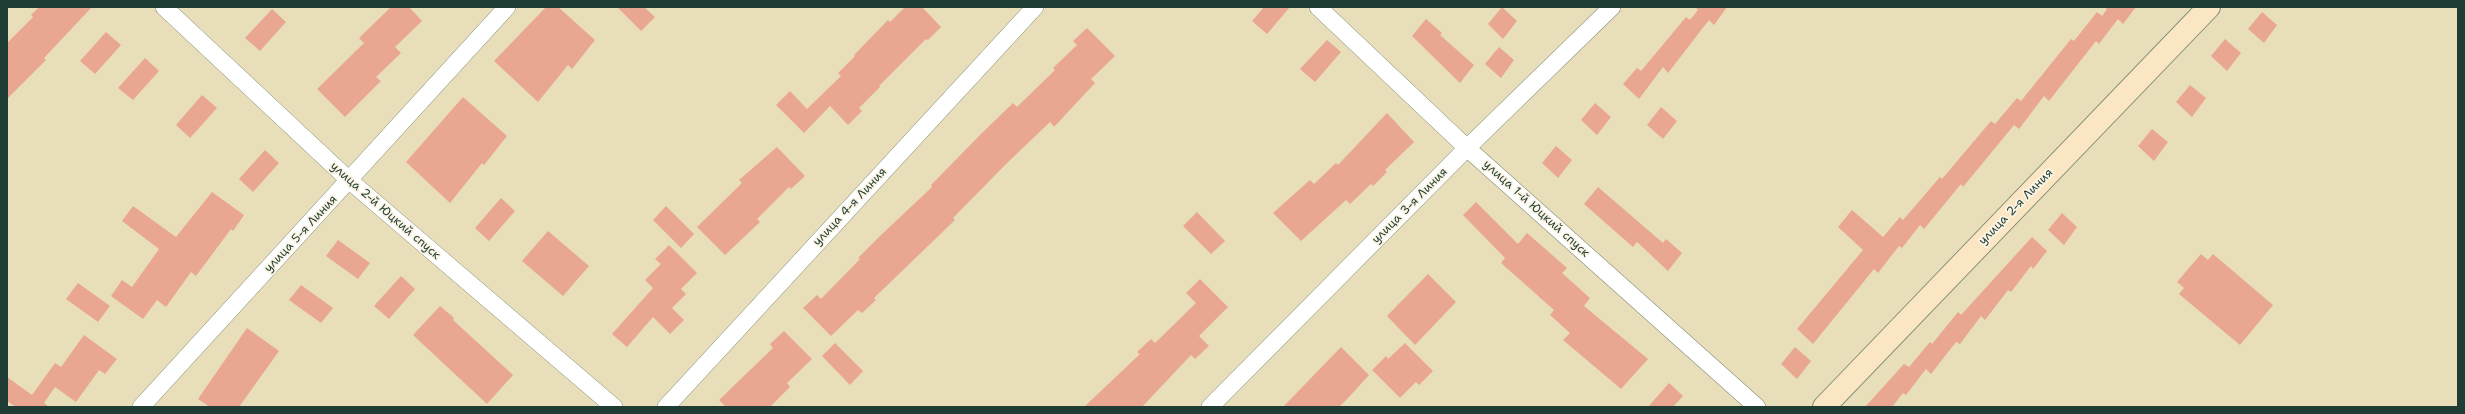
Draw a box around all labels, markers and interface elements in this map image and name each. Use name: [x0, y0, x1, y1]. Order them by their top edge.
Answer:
street label: улица 1-й Юцкий спуск: [1480, 157, 1592, 261]
street label: улица 2-й Юцкий спуск: [327, 159, 443, 263]
street label: улица 4-я Линия: [810, 165, 890, 249]
street label: улица 3-я Линия: [1369, 165, 1451, 247]
street label: улица 2-я Линия: [1976, 166, 2056, 248]
street label: улица 5-я Линия: [261, 192, 341, 276]

